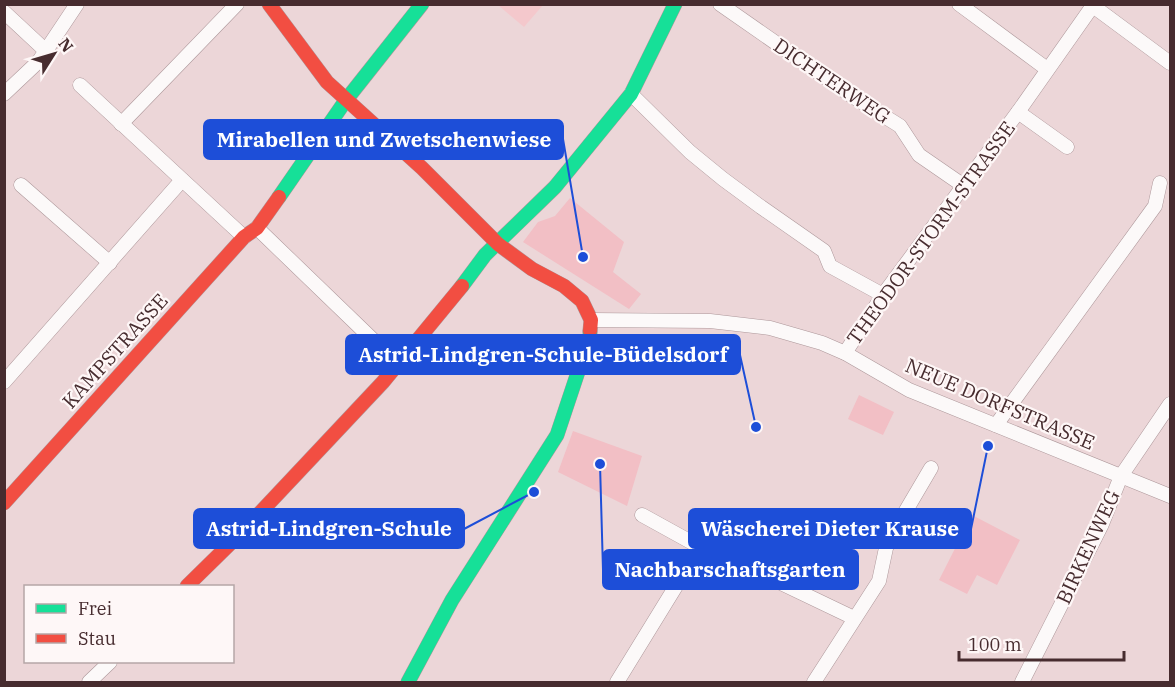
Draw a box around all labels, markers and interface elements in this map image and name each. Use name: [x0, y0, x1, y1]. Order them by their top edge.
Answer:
north arrow: [24, 24, 84, 84]
street label: DICHTERWEG: [769, 32, 896, 130]
text: N: [54, 34, 78, 56]
street label: THEODOR-STORM-STRASSE: [840, 115, 1021, 350]
callout: Mirabellen und Zwetschenwiese: [204, 120, 563, 159]
text: Mirabellen und Zwetschenwiese: [217, 125, 551, 153]
street label: KAMPSTRASSE: [56, 287, 173, 414]
callout: Astrid-Lindgren-Schule-Büdelsdorf: [346, 335, 740, 374]
text: Astrid-Lindgren-Schule-Büdelsdorf: [358, 340, 730, 368]
street label: NEUE DORFSTRASSE: [901, 351, 1099, 456]
street label: BIRKENWEG: [1049, 485, 1126, 608]
callout: Astrid-Lindgren-Schule: [194, 509, 464, 548]
callout: Wäscherei Dieter Krause: [689, 509, 971, 548]
text: Astrid-Lindgren-Schule: [206, 514, 452, 542]
text: Wäscherei Dieter Krause: [701, 514, 959, 542]
callout: Nachbarschaftsgarten: [603, 550, 858, 589]
text: Nachbarschaftsgarten: [614, 555, 846, 583]
legend: [24, 585, 234, 663]
text: Frei: [78, 597, 112, 620]
scale bar: [959, 624, 1124, 662]
text: Stau: [78, 627, 116, 650]
text: 100 m: [968, 633, 1022, 656]

